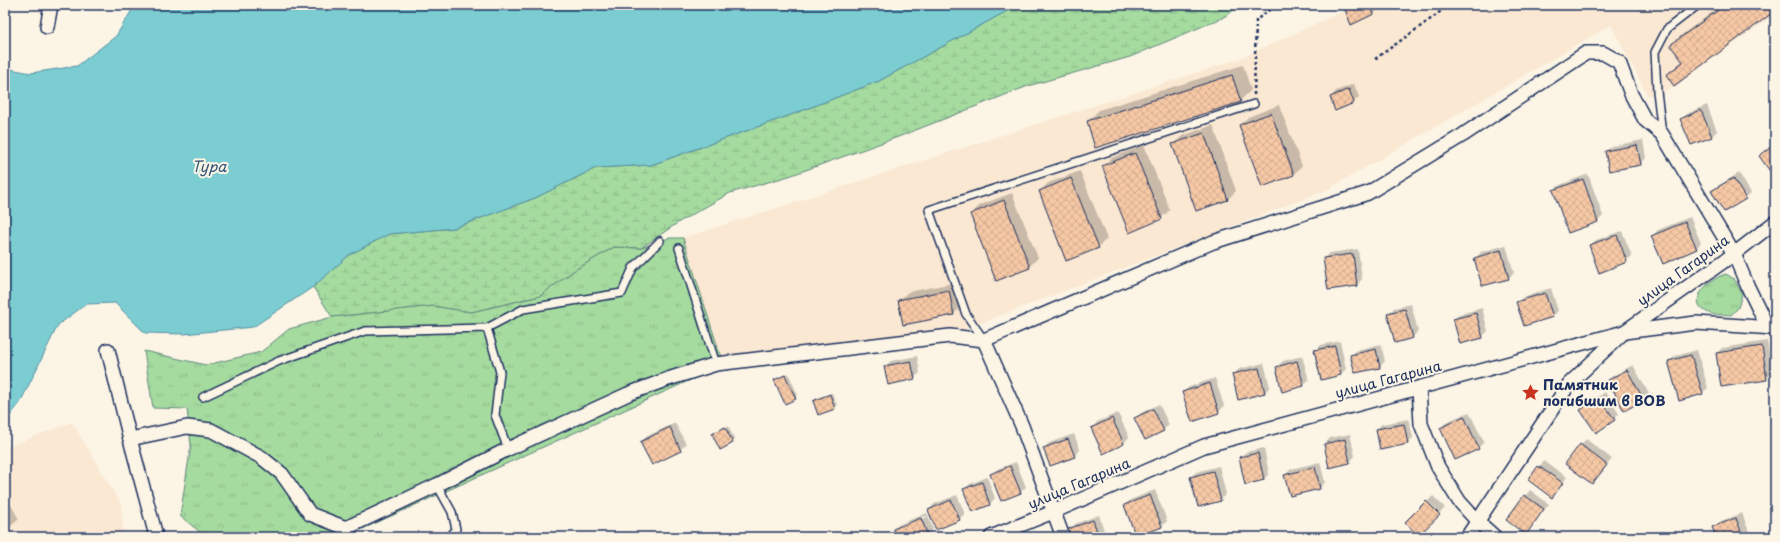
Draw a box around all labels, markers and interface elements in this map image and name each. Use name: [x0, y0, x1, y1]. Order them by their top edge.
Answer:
water label: Тура: [191, 154, 227, 177]
street label: улица Гагарина: [1633, 229, 1734, 311]
street label: улица Гагарина: [1332, 355, 1444, 403]
place label: Памятник погибшим в ВОВ: [1543, 374, 1665, 411]
place icon: Памятник погибшим в ВОВ: [1520, 382, 1540, 402]
street label: улица Гагарина: [1025, 452, 1134, 514]

